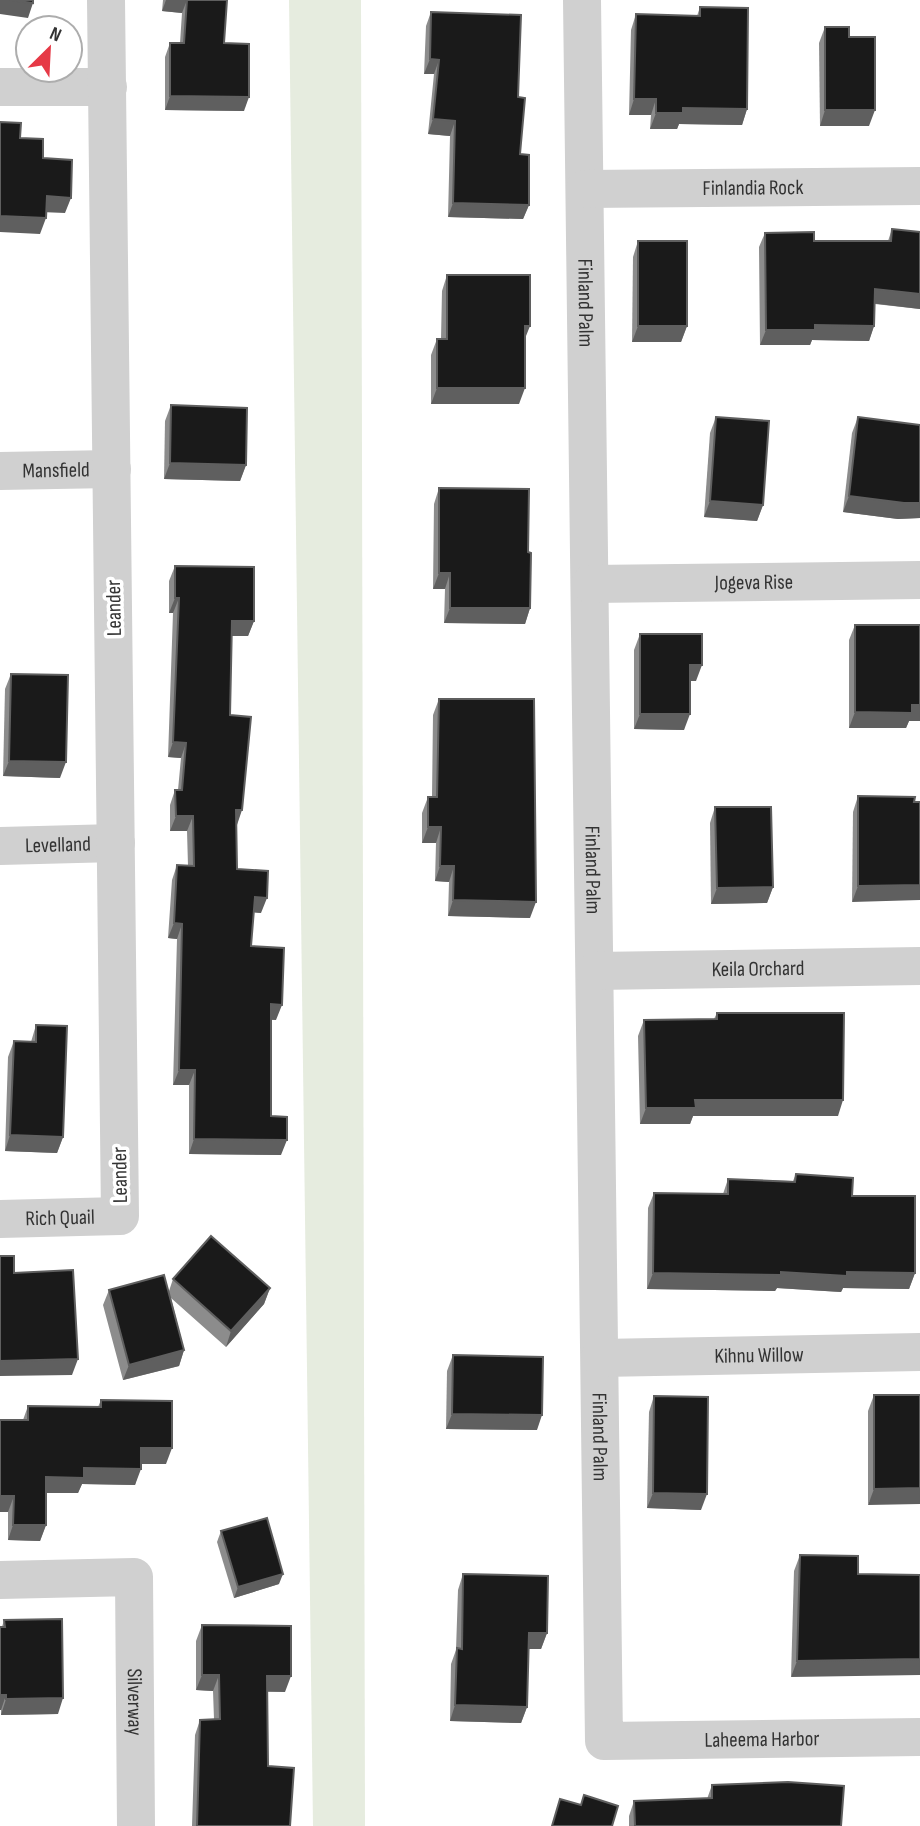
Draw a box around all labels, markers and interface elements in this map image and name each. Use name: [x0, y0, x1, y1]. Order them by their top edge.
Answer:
north arrow: [14, 14, 84, 84]
text: N: [46, 22, 65, 47]
street label: Finlandia Rock: [702, 175, 804, 200]
street label: Finland Palm: [573, 259, 599, 347]
street label: Mansfield: [22, 457, 90, 483]
street label: Jogeva Rise: [714, 569, 793, 595]
street label: Leander: [101, 580, 127, 636]
street label: Finland Palm: [580, 826, 606, 914]
street label: Levelland: [25, 831, 91, 858]
street label: Keila Orchard: [711, 955, 805, 982]
street label: Leander: [107, 1147, 133, 1203]
street label: Rich Quail: [25, 1204, 95, 1231]
street label: Kihnu Willow: [714, 1342, 804, 1368]
street label: Finland Palm: [587, 1393, 613, 1481]
street label: Silverway: [122, 1668, 148, 1736]
street label: Laheema Harbor: [704, 1726, 819, 1752]

